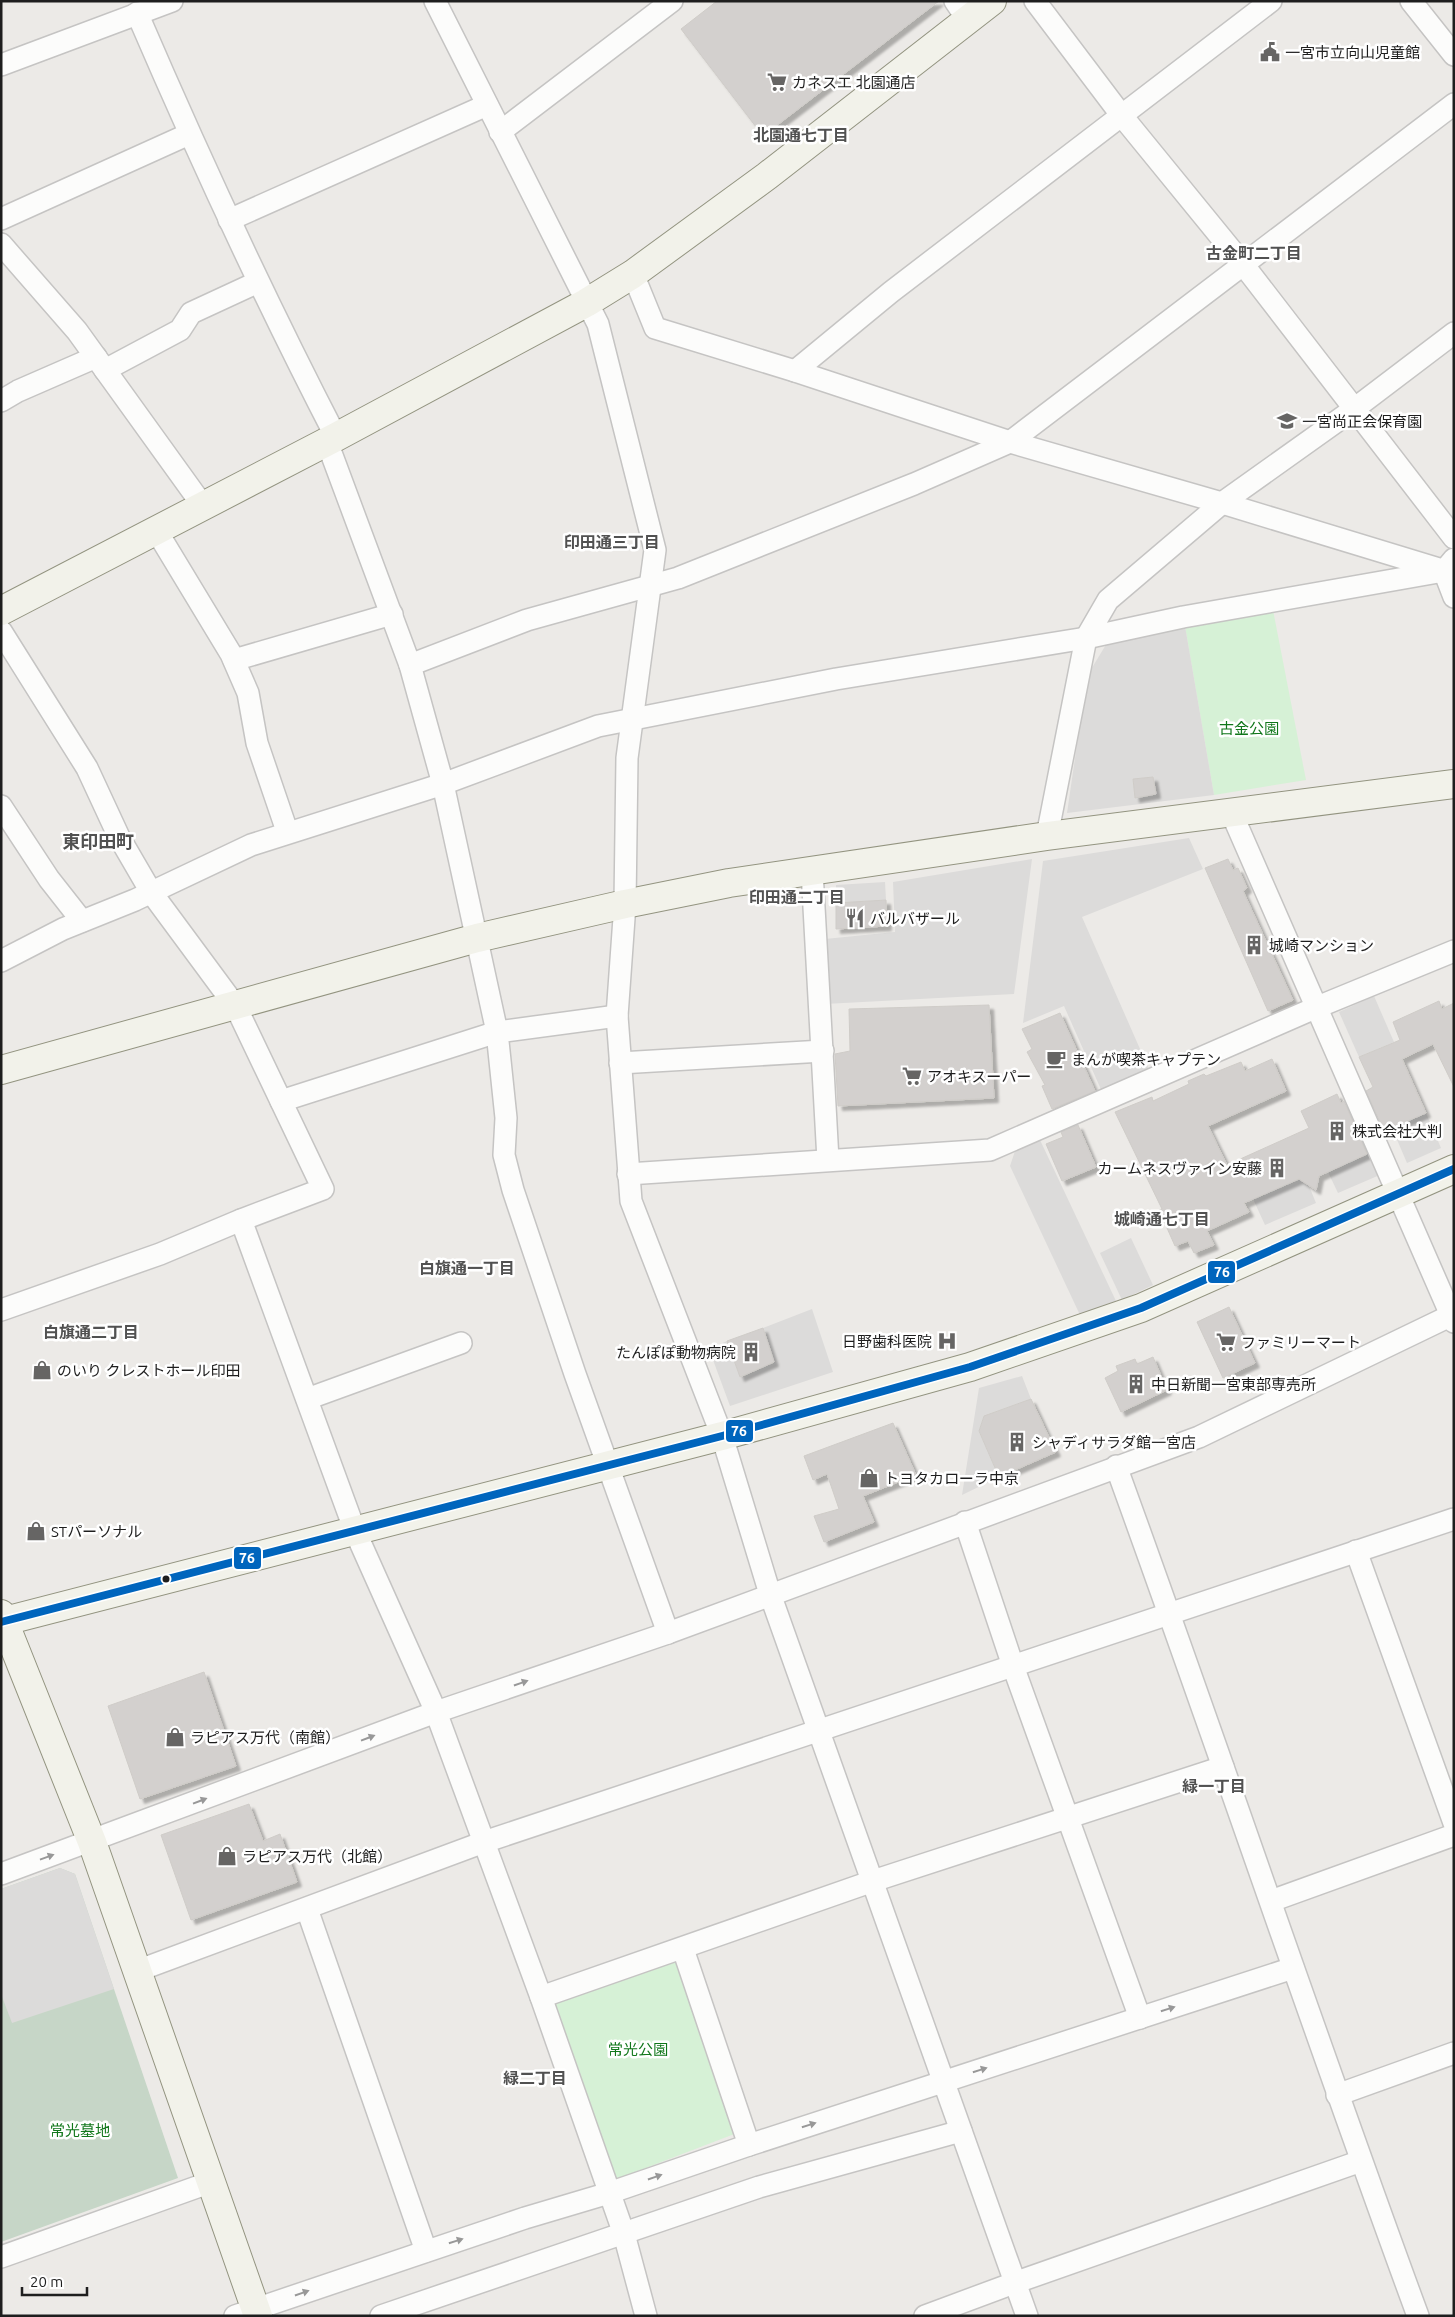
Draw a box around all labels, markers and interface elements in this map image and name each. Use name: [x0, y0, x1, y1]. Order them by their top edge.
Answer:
public building icon: 一宮市立向山児童館: [1259, 41, 1281, 63]
place label: 一宮市立向山児童館: [1285, 44, 1420, 61]
supermarket icon: カネスエ 北園通店: [766, 71, 788, 93]
place label: カネスエ 北園通店: [792, 74, 915, 91]
district label: 北園通七丁目: [753, 126, 849, 144]
district label: 古金町二丁目: [1206, 244, 1302, 262]
school or university icon: 一宮尚正会保育園: [1276, 410, 1298, 432]
place label: 一宮尚正会保育園: [1302, 413, 1422, 430]
district label: 印田通三丁目: [564, 533, 660, 551]
park label: 古金公園: [1219, 720, 1279, 737]
district label: 東印田町: [62, 831, 134, 851]
district label: 印田通二丁目: [749, 888, 845, 906]
restaurant icon: バルバザール: [844, 907, 866, 929]
place label: バルバザール: [870, 910, 960, 927]
building icon: 城崎マンション: [1243, 934, 1265, 956]
place label: 城崎マンション: [1269, 937, 1374, 954]
cafe icon: まんが喫茶キャプテン: [1045, 1048, 1067, 1070]
place label: まんが喫茶キャプテン: [1071, 1051, 1221, 1068]
supermarket icon: アオキスーパー: [901, 1065, 923, 1087]
place label: アオキスーパー: [927, 1068, 1031, 1085]
building icon: 株式会社大判: [1326, 1120, 1348, 1142]
place label: 株式会社大判: [1352, 1123, 1442, 1140]
building icon: カームネスヴァイン安藤: [1266, 1157, 1288, 1179]
place label: カームネスヴァイン安藤: [1097, 1160, 1262, 1177]
district label: 城崎通七丁目: [1114, 1210, 1210, 1228]
district label: 白旗通一丁目: [419, 1259, 515, 1277]
line badge: 76: [1207, 1260, 1236, 1284]
text: 76: [1214, 1264, 1230, 1280]
district label: 白旗通二丁目: [43, 1323, 139, 1341]
hospital icon: 日野歯科医院: [936, 1330, 958, 1352]
supermarket icon: ファミリーマート: [1215, 1331, 1237, 1353]
place label: 日野歯科医院: [842, 1333, 932, 1350]
place label: ファミリーマート: [1241, 1334, 1361, 1351]
building icon: たんぽぽ動物病院: [740, 1341, 762, 1363]
place label: たんぽぽ動物病院: [616, 1344, 736, 1361]
shop icon: のいり クレストホール印田: [31, 1359, 53, 1381]
place label: のいり クレストホール印田: [57, 1362, 240, 1379]
building icon: 中日新聞一宮東部専売所: [1125, 1373, 1147, 1395]
place label: 中日新聞一宮東部専売所: [1151, 1376, 1316, 1393]
line badge: 76: [725, 1419, 754, 1443]
text: 76: [731, 1423, 747, 1439]
building icon: シャディサラダ館一宮店: [1006, 1431, 1028, 1453]
place label: シャディサラダ館一宮店: [1032, 1434, 1196, 1451]
shop icon: トヨタカローラ中京: [858, 1467, 880, 1489]
place label: トヨタカローラ中京: [884, 1470, 1019, 1487]
shop icon: STパーソナル: [25, 1520, 47, 1542]
place label: STパーソナル: [51, 1523, 142, 1540]
line badge: 76: [233, 1546, 262, 1570]
text: 76: [239, 1550, 255, 1566]
unlabelled marker: [161, 1574, 171, 1584]
one-way arrow: [514, 1679, 529, 1687]
shop icon: ラピアス万代（南館）: [164, 1726, 186, 1748]
place label: ラピアス万代（南館）: [190, 1729, 340, 1746]
one-way arrow: [361, 1734, 376, 1742]
district label: 緑一丁目: [1182, 1777, 1246, 1795]
one-way arrow: [192, 1797, 207, 1804]
shop icon: ラピアス万代（北館）: [216, 1845, 238, 1867]
place label: ラピアス万代（北館）: [242, 1848, 392, 1865]
one-way arrow: [40, 1853, 55, 1861]
one-way arrow: [1161, 2005, 1176, 2013]
park label: 常光公園: [608, 2041, 668, 2058]
one-way arrow: [973, 2066, 988, 2074]
district label: 緑二丁目: [503, 2069, 567, 2087]
one-way arrow: [802, 2121, 817, 2129]
park label: 常光墓地: [50, 2122, 110, 2139]
one-way arrow: [648, 2173, 663, 2181]
one-way arrow: [449, 2237, 464, 2245]
scale bar: [22, 2264, 88, 2296]
text: 20 m: [30, 2273, 63, 2290]
one-way arrow: [295, 2289, 310, 2297]

